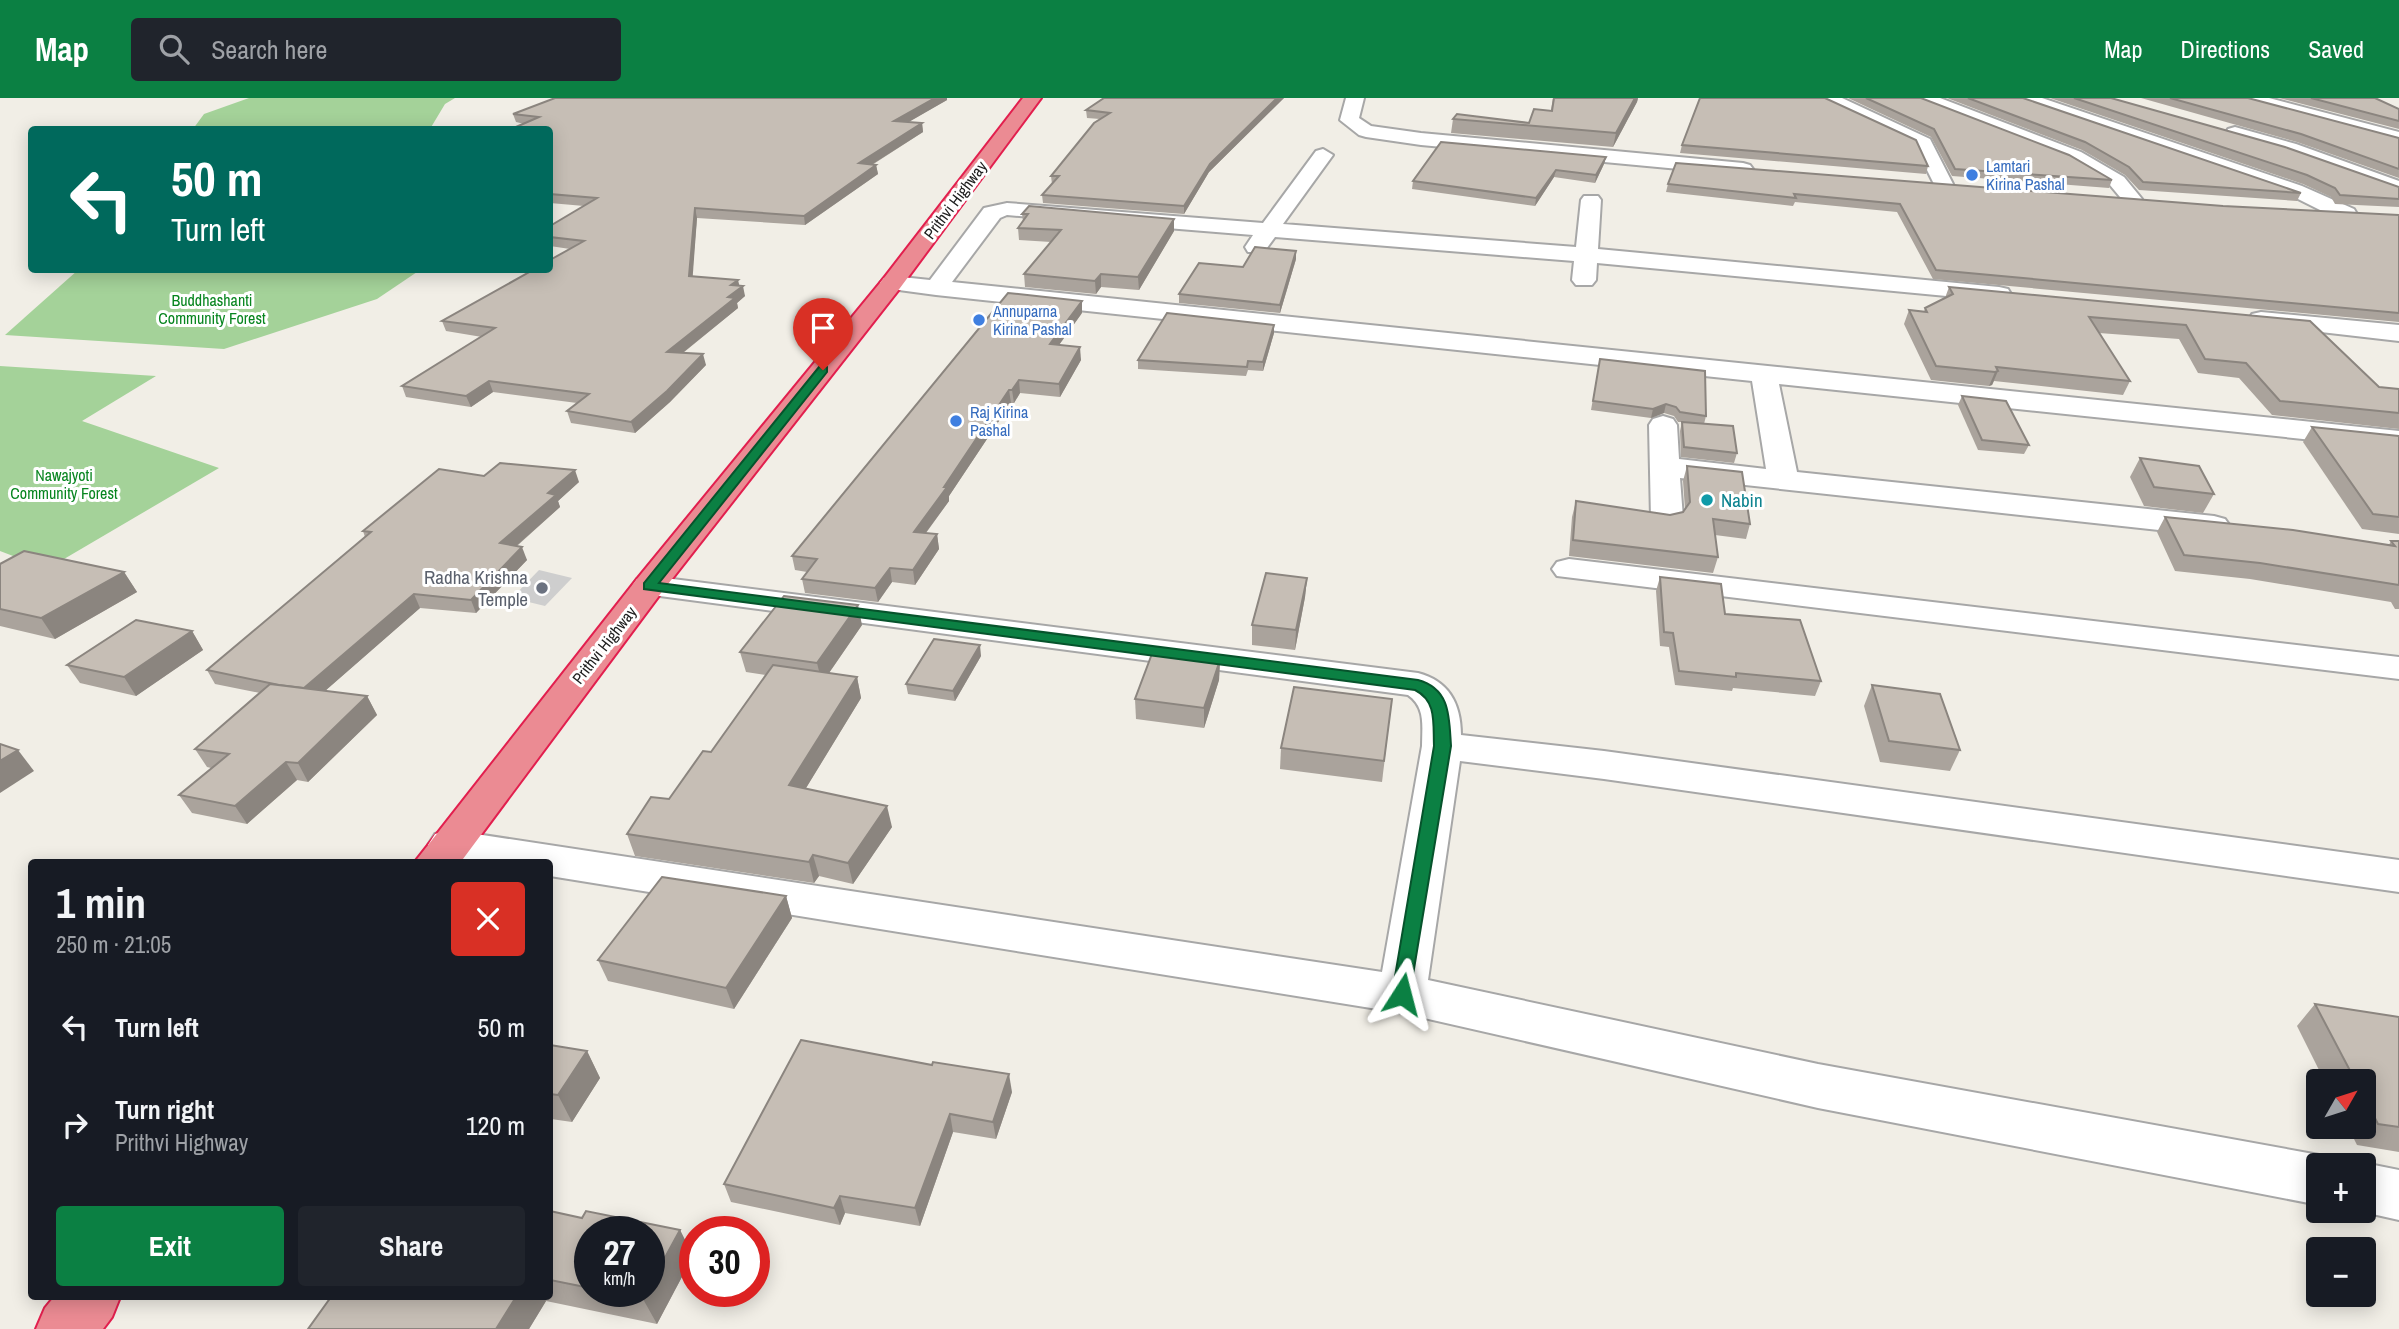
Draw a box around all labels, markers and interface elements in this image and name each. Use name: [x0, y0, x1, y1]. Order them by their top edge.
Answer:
search box: [131, 18, 621, 81]
text: Map: [35, 27, 89, 71]
icon: search: [155, 30, 193, 68]
text: Search here: [211, 32, 327, 67]
text: Map: [2104, 33, 2142, 65]
text: Directions: [2180, 33, 2270, 65]
text: Saved: [2308, 33, 2364, 65]
text: 50 m: [171, 145, 263, 211]
icon: left: [56, 154, 147, 245]
place label: Lamtari Kirina Pashal: [1986, 155, 2065, 195]
street label: Prithvi Highway: [918, 156, 992, 244]
marker: Lamtari Kirina Pashal: [1964, 167, 1980, 183]
text: Turn left: [171, 208, 265, 251]
park label: Buddhashanti Community Forest: [158, 289, 266, 329]
pin: [793, 298, 853, 370]
place label: Annuparna Kirina Pashal: [992, 300, 1072, 340]
icon: arrive: [804, 309, 842, 347]
marker: Annuparna Kirina Pashal: [971, 312, 987, 328]
place label: Raj Kirina Pashal: [970, 401, 1029, 441]
marker: Raj Kirina Pashal: [948, 413, 964, 429]
park label: Nawajyoti Community Forest: [10, 464, 118, 504]
place label: Nabin: [1721, 487, 1763, 513]
marker: Nabin: [1699, 492, 1715, 508]
place label: Radha Krishna Temple: [424, 564, 528, 612]
marker: Radha Krishna Temple: [534, 580, 550, 596]
street label: Prithvi Highway: [567, 601, 641, 688]
text: 1 min: [56, 875, 146, 931]
button: close: [451, 882, 525, 956]
text: 250 m · 21:05: [56, 929, 171, 960]
position arrow: [1365, 957, 1439, 1031]
icon: left: [56, 1008, 94, 1046]
text: Turn left: [115, 1010, 199, 1045]
text: 50 m: [478, 1010, 525, 1045]
north arrow: [2306, 1069, 2376, 1139]
map controls: [2306, 1069, 2376, 1307]
text: Turn right: [115, 1092, 214, 1127]
icon: right: [56, 1106, 94, 1144]
text: 120 m: [466, 1108, 525, 1143]
text: Prithvi Highway: [115, 1127, 248, 1158]
button: +: [2306, 1153, 2376, 1223]
button: Exit: [56, 1206, 284, 1286]
button: Share: [298, 1206, 525, 1286]
speed limit sign: 30: [679, 1216, 770, 1307]
text: 27: [604, 1229, 635, 1276]
button: −: [2306, 1237, 2376, 1307]
text: km/h: [604, 1266, 636, 1291]

